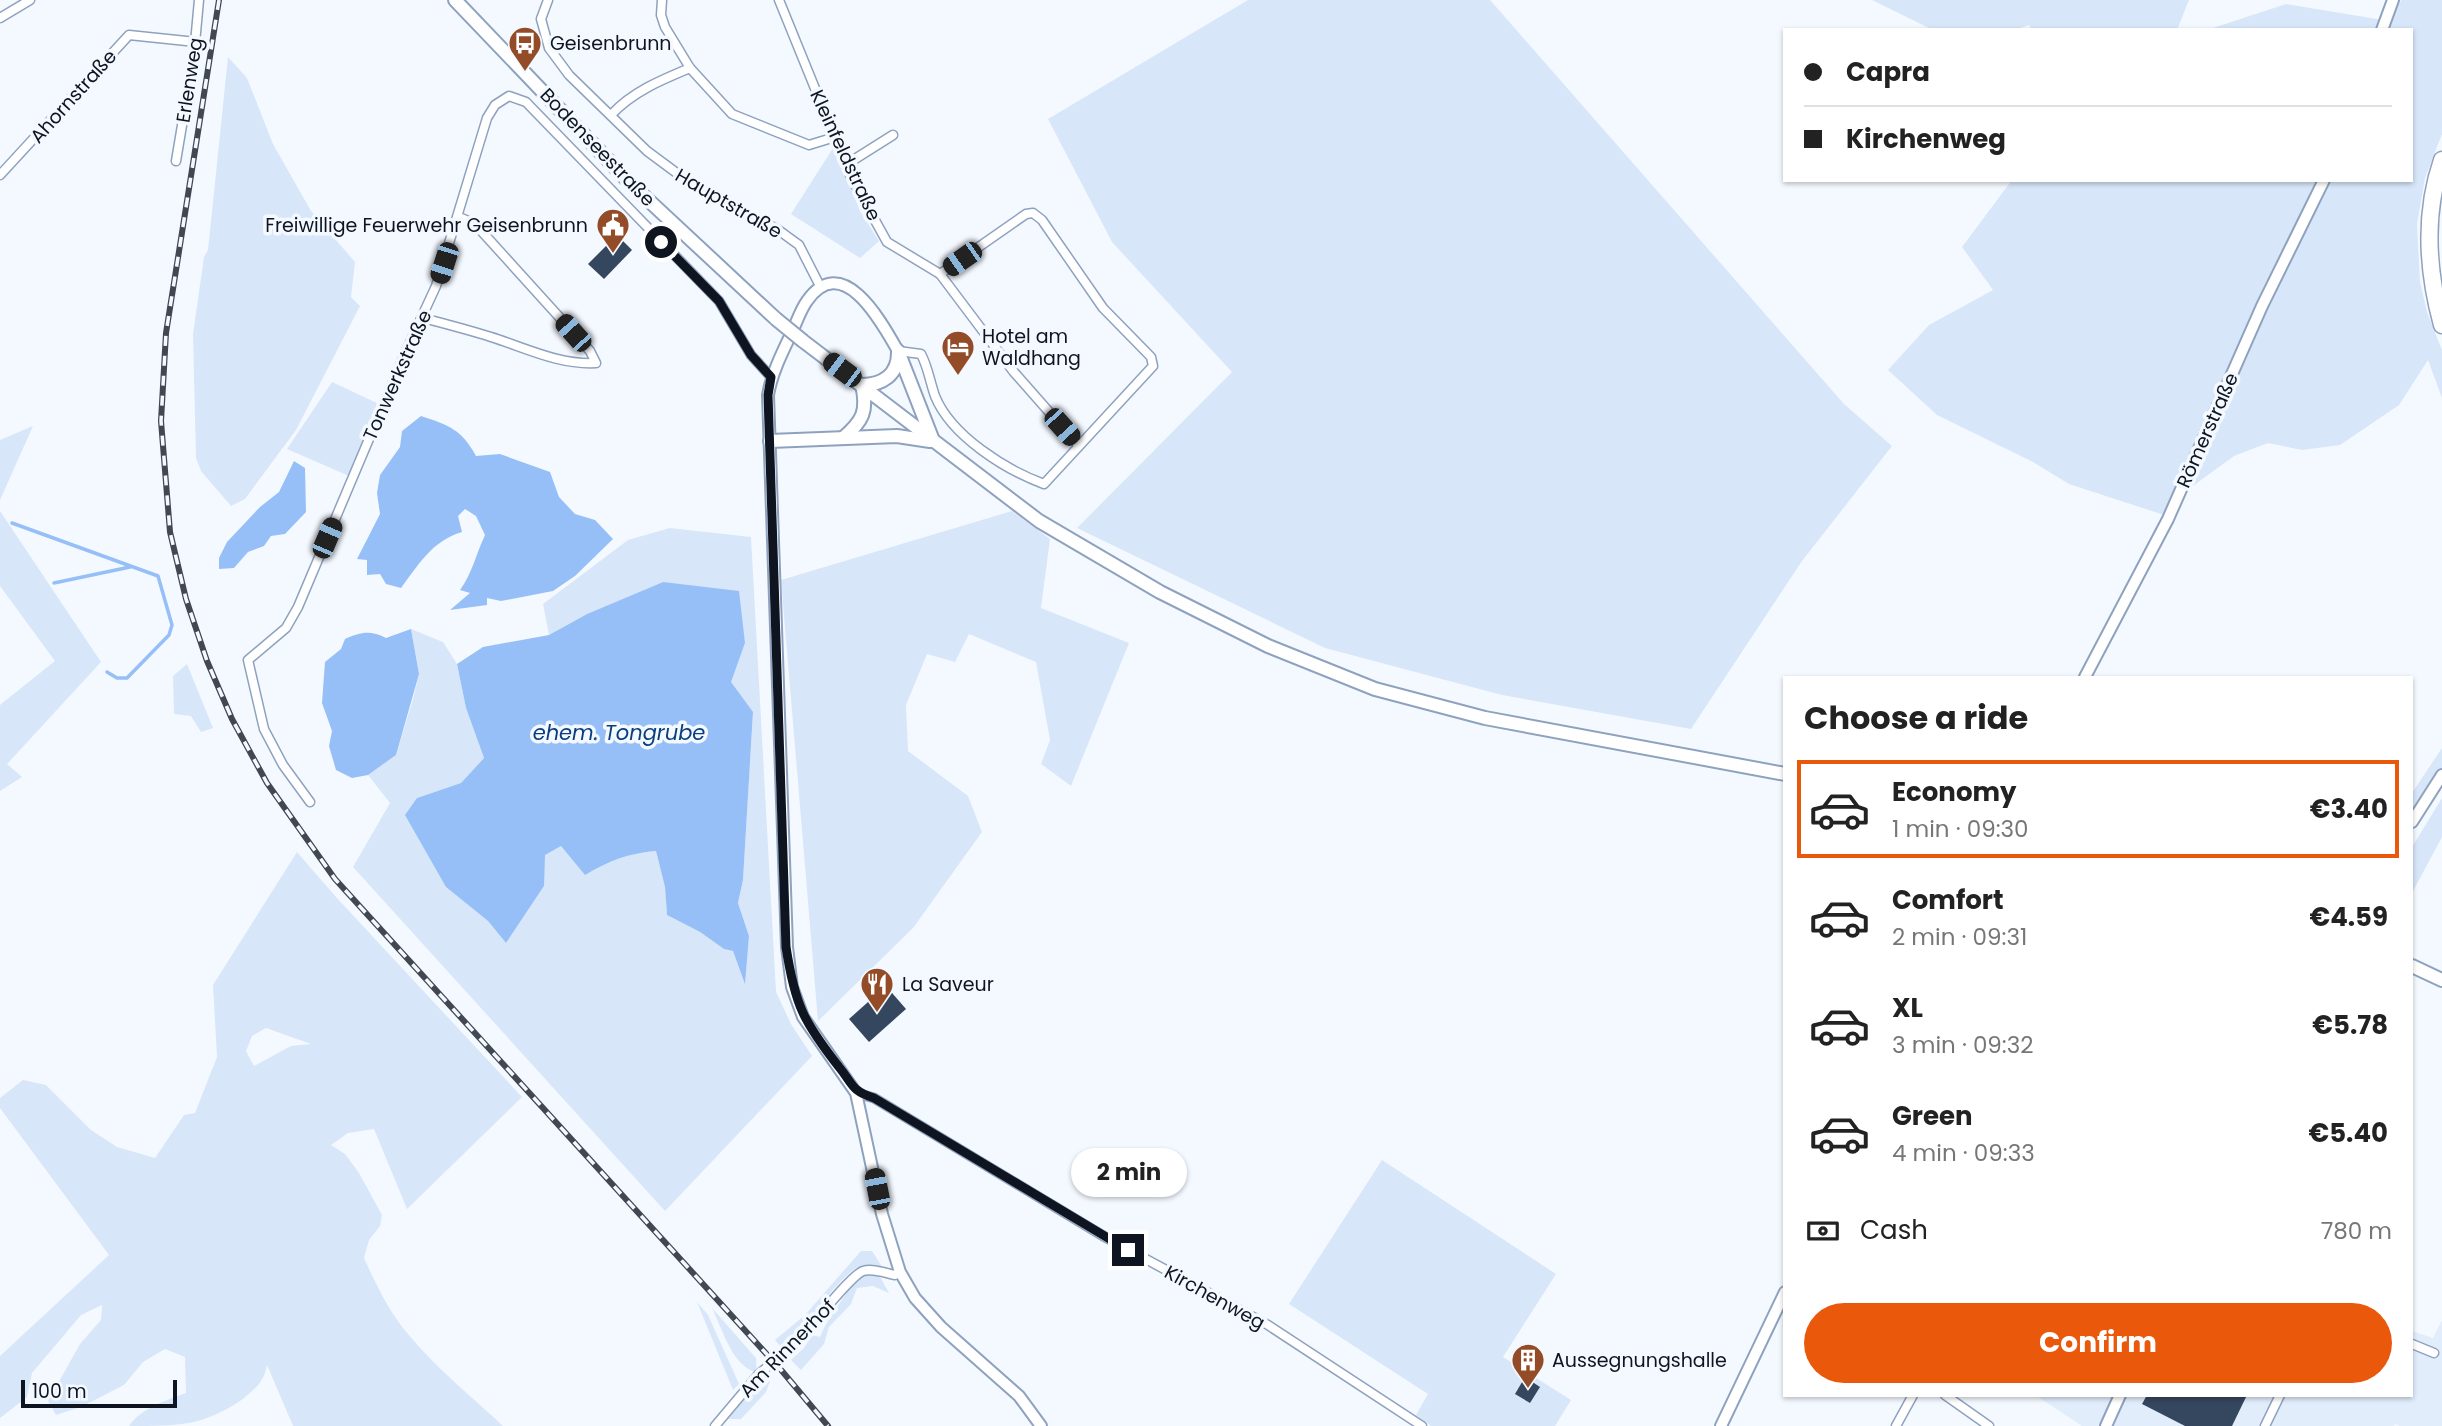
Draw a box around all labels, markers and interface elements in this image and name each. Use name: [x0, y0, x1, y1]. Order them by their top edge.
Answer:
bus stop icon: Geisenbrunn: [506, 24, 544, 73]
place label: Geisenbrunn: [550, 30, 672, 57]
street label: Erlenweg: [169, 36, 210, 124]
street label: Ahornstraße: [24, 44, 123, 149]
text: Capra: [1846, 54, 1930, 90]
street label: Bodenseestraße: [534, 82, 661, 213]
street label: Kleinfeldstraße: [803, 85, 888, 225]
text: Kirchenweg: [1846, 121, 2006, 157]
street label: Hauptstraße: [670, 162, 787, 245]
public building icon: Freiwillige Feuerwehr Geisenbrunn: [594, 206, 632, 255]
place label: Freiwillige Feuerwehr Geisenbrunn: [265, 212, 588, 239]
route start: [645, 226, 677, 258]
car: [939, 238, 986, 280]
car: [428, 240, 461, 286]
street label: Tonwerkstraße: [357, 306, 438, 445]
car: [552, 310, 595, 356]
place label: Hotel am Waldhang: [982, 323, 1081, 372]
hotel icon: Hotel am Waldhang: [939, 328, 977, 377]
car: [819, 349, 866, 391]
street label: Römerstraße: [2170, 368, 2245, 492]
car: [1041, 404, 1084, 450]
car: [310, 515, 345, 561]
text: Choose a ride: [1804, 695, 2028, 740]
water label: ehem. Tongrube: [533, 718, 705, 747]
text: Economy: [1892, 774, 2016, 810]
icon: car: [1808, 778, 1871, 841]
text: €3.40: [2310, 791, 2388, 827]
text: 1 min · 09:30: [1892, 813, 2029, 845]
text: Comfort: [1892, 882, 2004, 918]
icon: car: [1808, 886, 1871, 949]
text: €4.59: [2309, 899, 2388, 935]
text: 2 min · 09:31: [1892, 921, 2027, 953]
restaurant icon: La Saveur: [858, 965, 896, 1014]
place label: La Saveur: [902, 971, 994, 998]
text: XL: [1892, 990, 1923, 1026]
icon: car: [1808, 994, 1871, 1057]
text: €5.78: [2312, 1007, 2388, 1043]
text: 3 min · 09:32: [1892, 1029, 2034, 1061]
text: Green: [1892, 1098, 1973, 1134]
icon: car: [1808, 1102, 1871, 1165]
text: €5.40: [2309, 1115, 2388, 1151]
text: 4 min · 09:33: [1892, 1137, 2035, 1169]
callout: 2 min: [1070, 1148, 1186, 1198]
text: 2 min: [1097, 1156, 1161, 1188]
car: [863, 1166, 892, 1212]
icon: cash: [1804, 1212, 1842, 1250]
text: Cash: [1860, 1212, 1928, 1248]
text: 780 m: [2321, 1215, 2392, 1247]
route end: [1112, 1234, 1144, 1266]
street label: Kirchenweg: [1160, 1259, 1270, 1336]
street label: Am Rinnerhof: [733, 1293, 841, 1404]
button: Confirm: [1804, 1303, 2392, 1383]
building icon: Aussegnungshalle: [1509, 1341, 1547, 1390]
place label: Aussegnungshalle: [1552, 1347, 1727, 1374]
scale bar: [21, 1377, 177, 1409]
text: 100 m: [32, 1378, 87, 1405]

